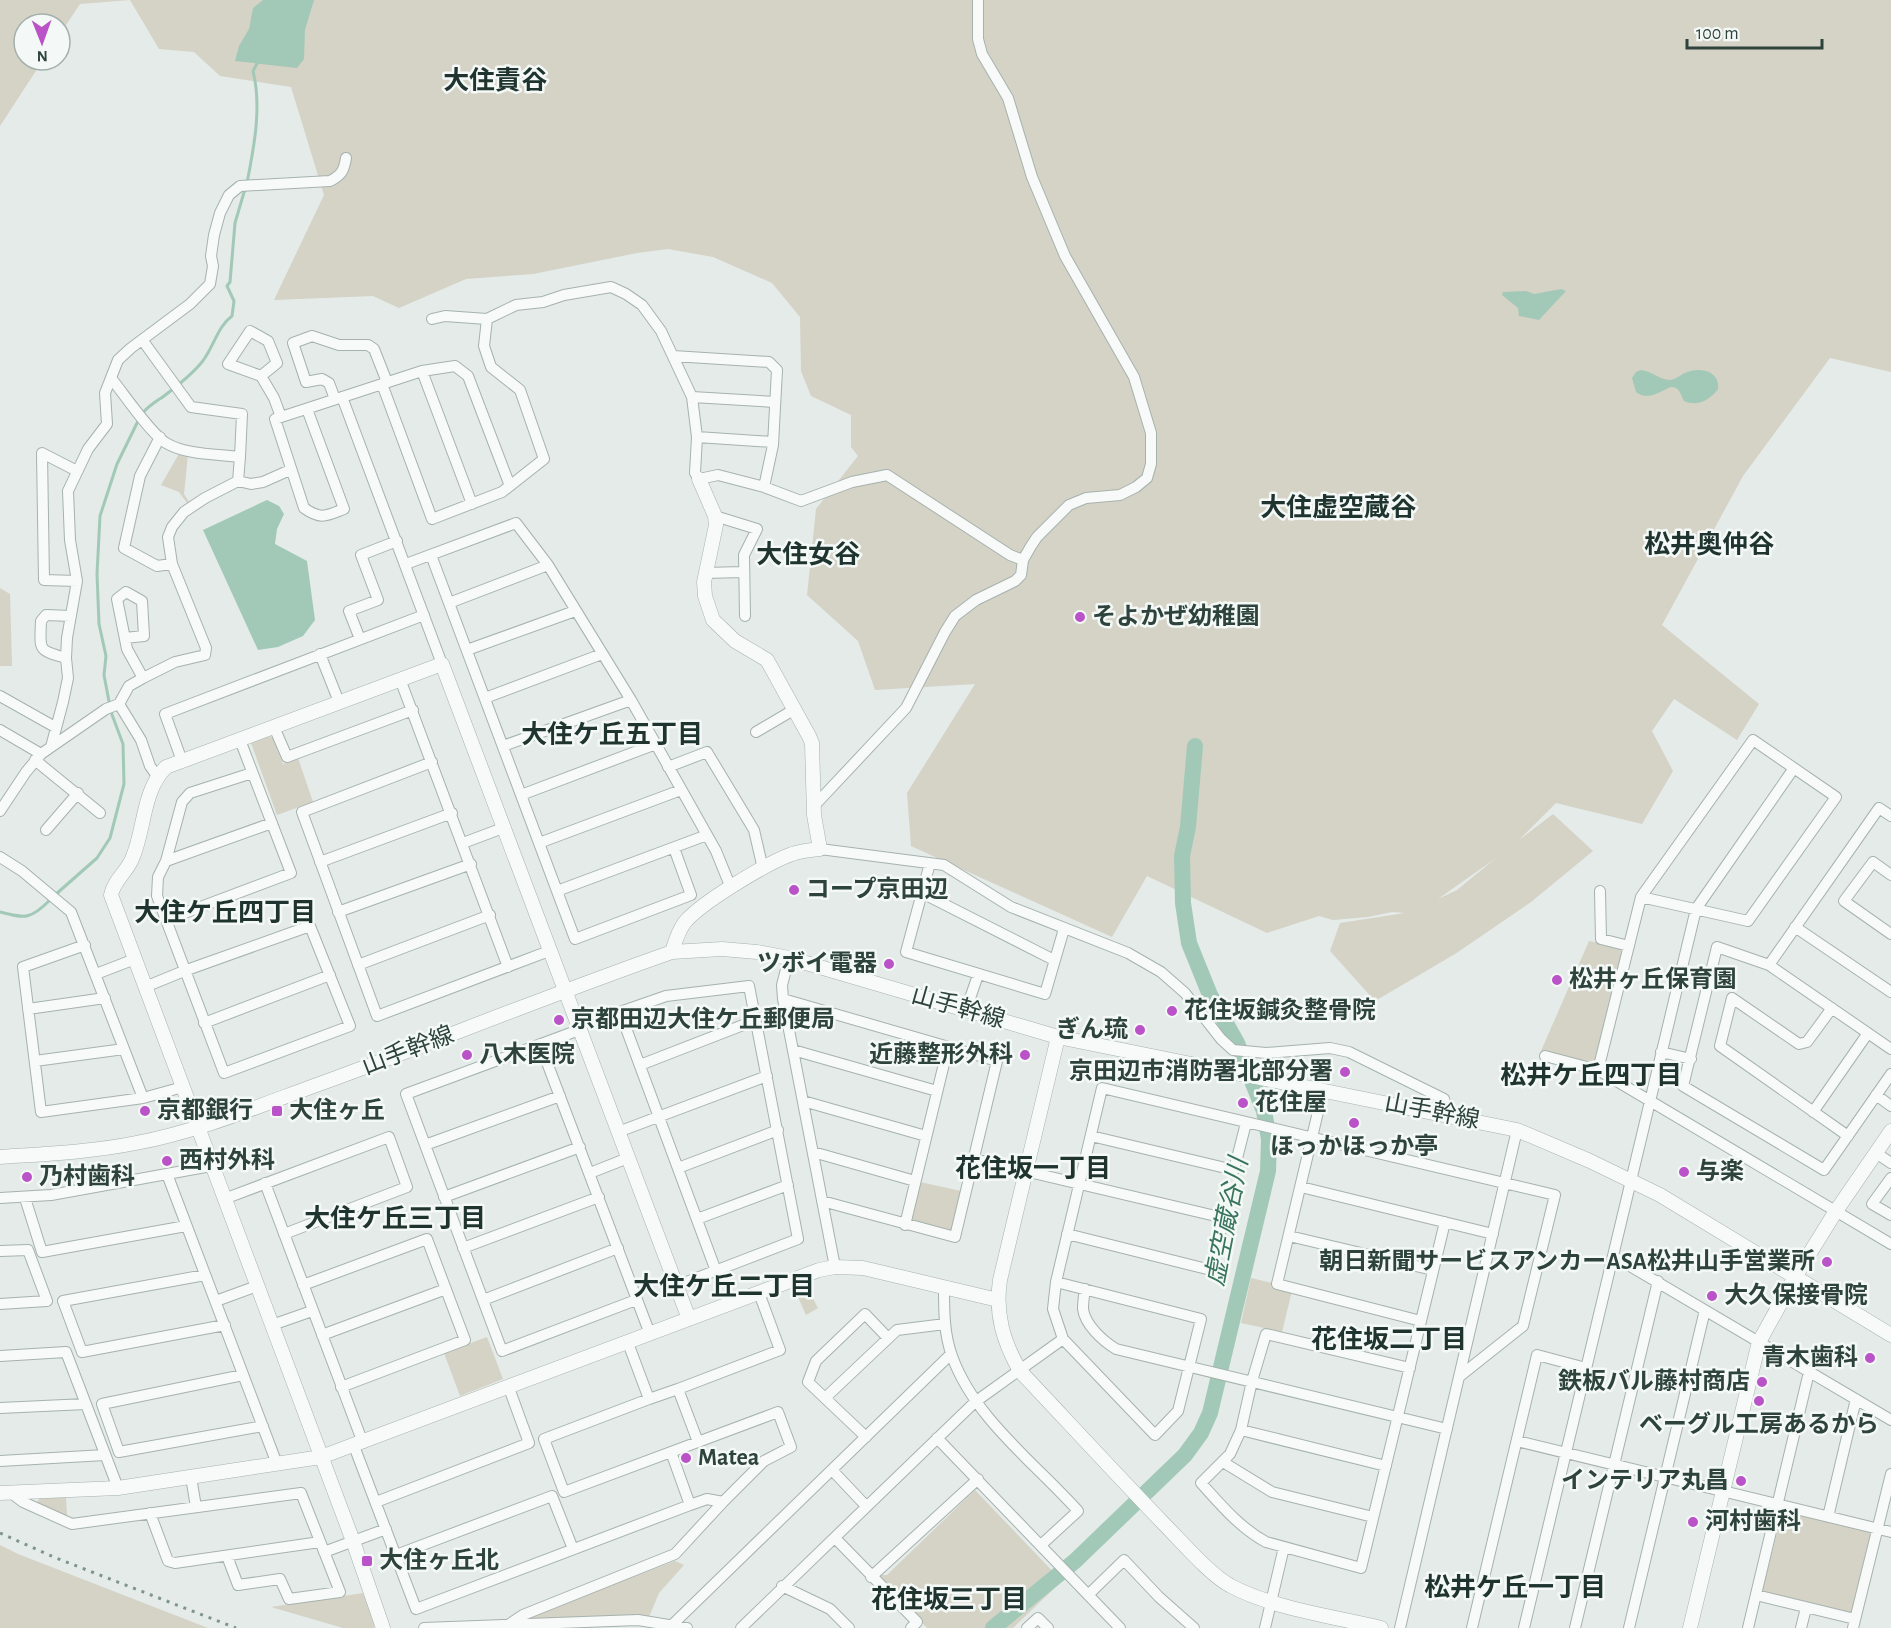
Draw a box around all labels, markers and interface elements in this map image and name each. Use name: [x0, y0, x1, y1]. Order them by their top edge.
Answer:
north arrow: [12, 12, 72, 72]
scale bar: [1687, 12, 1822, 50]
text: 100 m: [1696, 25, 1739, 43]
text: N: [37, 48, 48, 64]
district label: 大住責谷: [443, 66, 547, 94]
district label: 大住虚空蔵谷: [1260, 493, 1416, 521]
district label: 松井奥仲谷: [1644, 530, 1774, 558]
district label: 大住女谷: [756, 540, 860, 568]
place label: そよかぜ幼稚園: [1092, 603, 1260, 629]
marker: そよかぜ幼稚園: [1073, 610, 1087, 624]
district label: 大住ケ丘五丁目: [521, 720, 703, 748]
place label: コープ京田辺: [806, 876, 949, 902]
marker: コープ京田辺: [787, 883, 801, 897]
district label: 大住ケ丘四丁目: [134, 898, 316, 926]
place label: ツボイ電器: [757, 950, 877, 976]
marker: ツボイ電器: [882, 957, 896, 971]
place label: 松井ヶ丘保育園: [1569, 966, 1737, 992]
marker: 松井ヶ丘保育園: [1550, 973, 1564, 987]
street label: 山手幹線: [909, 981, 1008, 1033]
place label: 花住坂鍼灸整骨院: [1184, 997, 1376, 1023]
marker: 花住坂鍼灸整骨院: [1165, 1004, 1179, 1018]
place label: 京都田辺大住ケ丘郵便局: [571, 1006, 835, 1032]
marker: 京都田辺大住ケ丘郵便局: [552, 1013, 566, 1027]
place label: ぎん琉: [1056, 1016, 1128, 1042]
street label: 山手幹線: [358, 1021, 457, 1079]
marker: ぎん琉: [1133, 1023, 1147, 1037]
place label: 八木医院: [479, 1041, 575, 1067]
place label: 近藤整形外科: [869, 1041, 1013, 1067]
marker: 八木医院: [460, 1048, 474, 1062]
marker: 近藤整形外科: [1018, 1048, 1032, 1062]
place label: 京田辺市消防署北部分署: [1069, 1058, 1333, 1084]
district label: 松井ケ丘四丁目: [1500, 1061, 1682, 1089]
marker: 京田辺市消防署北部分署: [1338, 1065, 1352, 1079]
place label: 花住屋: [1255, 1089, 1327, 1115]
street label: 山手幹線: [1383, 1089, 1482, 1133]
marker: 花住屋: [1236, 1096, 1250, 1110]
place label: 京都銀行: [157, 1097, 253, 1123]
place label: 大住ヶ丘: [289, 1097, 385, 1123]
marker: 京都銀行: [138, 1104, 152, 1118]
marker: 大住ヶ丘: [270, 1104, 284, 1118]
marker: ほっかほっか亭: [1347, 1116, 1361, 1130]
place label: ほっかほっか亭: [1270, 1133, 1438, 1159]
place label: 西村外科: [179, 1147, 275, 1173]
water label: 虚空蔵谷川: [1201, 1153, 1253, 1288]
marker: 西村外科: [160, 1154, 174, 1168]
district label: 花住坂一丁目: [955, 1154, 1111, 1182]
place label: 与楽: [1696, 1158, 1744, 1184]
place label: 乃村歯科: [39, 1163, 135, 1189]
marker: 与楽: [1677, 1165, 1691, 1179]
marker: 乃村歯科: [20, 1170, 34, 1184]
district label: 大住ケ丘三丁目: [304, 1204, 486, 1232]
place label: 朝日新聞サービスアンカーASA松井山手営業所: [1319, 1248, 1815, 1274]
marker: 朝日新聞サービスアンカーASA松井山手営業所: [1820, 1255, 1834, 1269]
district label: 大住ケ丘二丁目: [633, 1272, 815, 1300]
place label: 大久保接骨院: [1724, 1282, 1868, 1308]
marker: 大久保接骨院: [1705, 1289, 1719, 1303]
district label: 花住坂二丁目: [1311, 1325, 1467, 1353]
place label: 青木歯科: [1762, 1344, 1858, 1370]
marker: 青木歯科: [1863, 1351, 1877, 1365]
place label: 鉄板バル藤村商店: [1558, 1368, 1750, 1394]
marker: 鉄板バル藤村商店: [1755, 1375, 1769, 1389]
marker: ベーグル工房あるから: [1752, 1394, 1766, 1408]
place label: ベーグル工房あるから: [1639, 1411, 1879, 1437]
place label: Matea: [698, 1446, 759, 1470]
marker: Matea: [679, 1451, 693, 1465]
place label: インテリア丸昌: [1561, 1467, 1729, 1493]
marker: インテリア丸昌: [1734, 1474, 1748, 1488]
place label: 河村歯科: [1705, 1508, 1801, 1534]
marker: 河村歯科: [1686, 1515, 1700, 1529]
place label: 大住ヶ丘北: [379, 1547, 499, 1573]
marker: 大住ヶ丘北: [360, 1554, 374, 1568]
district label: 松井ケ丘一丁目: [1424, 1573, 1606, 1601]
district label: 花住坂三丁目: [871, 1585, 1027, 1613]

